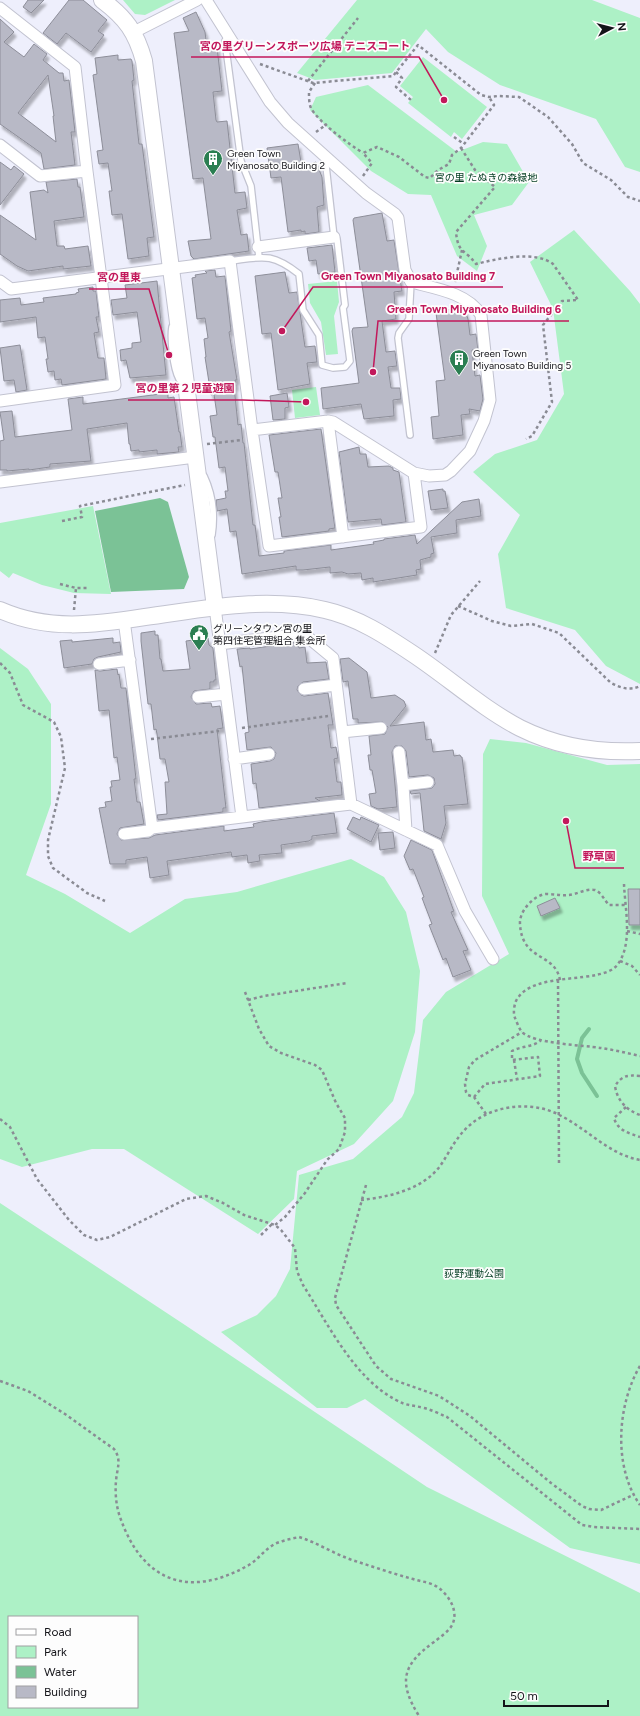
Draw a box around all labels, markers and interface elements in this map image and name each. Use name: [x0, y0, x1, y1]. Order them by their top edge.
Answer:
north arrow: [592, 8, 632, 48]
text: N: [614, 22, 628, 32]
callout: 宮の里グリーンスポーツ広場 テニスコート: [191, 34, 419, 57]
text: 宮の里グリーンスポーツ広場 テニスコート: [200, 40, 410, 53]
place label: Green Town Miyanosato Building 2: [227, 147, 325, 172]
building icon: Green Town Miyanosato Building 2: [202, 148, 224, 176]
park label: 宮の里 たぬきの森緑地: [435, 171, 538, 184]
callout: Green Town Miyanosato Building 7: [313, 264, 503, 287]
callout: 宮の里東: [89, 266, 149, 289]
text: Green Town Miyanosato Building 7: [321, 270, 495, 283]
text: 宮の里東: [97, 271, 141, 284]
callout: Green Town Miyanosato Building 6: [378, 298, 569, 321]
text: Green Town Miyanosato Building 6: [387, 303, 562, 316]
place label: Green Town Miyanosato Building 5: [473, 347, 571, 372]
building icon: Green Town Miyanosato Building 5: [448, 348, 470, 376]
callout: 宮の里第２児童遊園: [128, 377, 243, 400]
text: 宮の里第２児童遊園: [136, 382, 235, 395]
place label: グリーンタウン宮の里 第四住宅管理組合 集会所: [213, 622, 325, 647]
public building icon: グリーンタウン宮の里 第四住宅管理組合 集会所: [188, 623, 210, 651]
callout: 野草園: [575, 845, 624, 868]
text: 野草園: [583, 850, 616, 863]
park label: 荻野運動公園: [444, 1267, 504, 1280]
legend: [8, 1616, 138, 1708]
text: Road: [44, 1625, 72, 1639]
text: Park: [44, 1645, 67, 1659]
text: Water: [44, 1665, 76, 1679]
scale bar: [504, 1682, 608, 1708]
text: Building: [44, 1685, 87, 1699]
text: 50 m: [510, 1689, 538, 1703]

